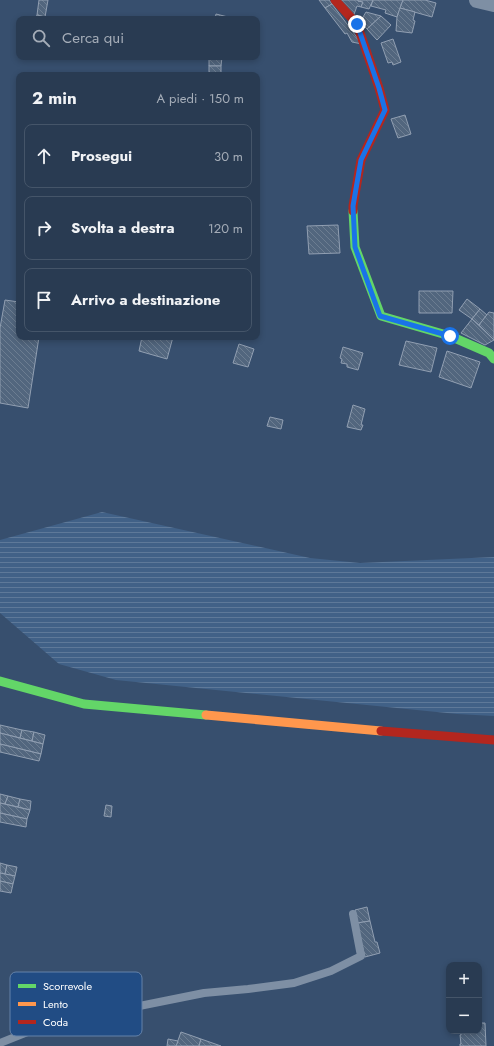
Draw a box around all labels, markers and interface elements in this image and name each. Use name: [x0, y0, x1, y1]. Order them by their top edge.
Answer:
route end: [348, 15, 366, 33]
search box: [16, 16, 260, 60]
icon: search: [30, 27, 52, 49]
text: Cerca qui: [62, 27, 124, 49]
text: 2 min: [32, 86, 77, 110]
text: A piedi · 150 m: [157, 89, 244, 108]
icon: ahead: [33, 145, 55, 167]
text: Prosegui: [71, 145, 132, 167]
text: 30 m: [214, 147, 243, 166]
icon: right: [33, 217, 55, 239]
text: Svolta a destra: [71, 217, 175, 239]
text: 120 m: [208, 219, 243, 238]
icon: arrive: [33, 289, 55, 311]
text: Arrivo a destinazione: [71, 289, 220, 311]
route start: [441, 327, 459, 345]
map controls: [446, 962, 482, 1034]
button: +: [446, 962, 482, 998]
legend: [10, 972, 142, 1036]
text: Scorrevole: [43, 978, 92, 994]
text: Lento: [43, 996, 68, 1012]
button: −: [446, 998, 482, 1034]
text: Coda: [43, 1014, 68, 1030]

